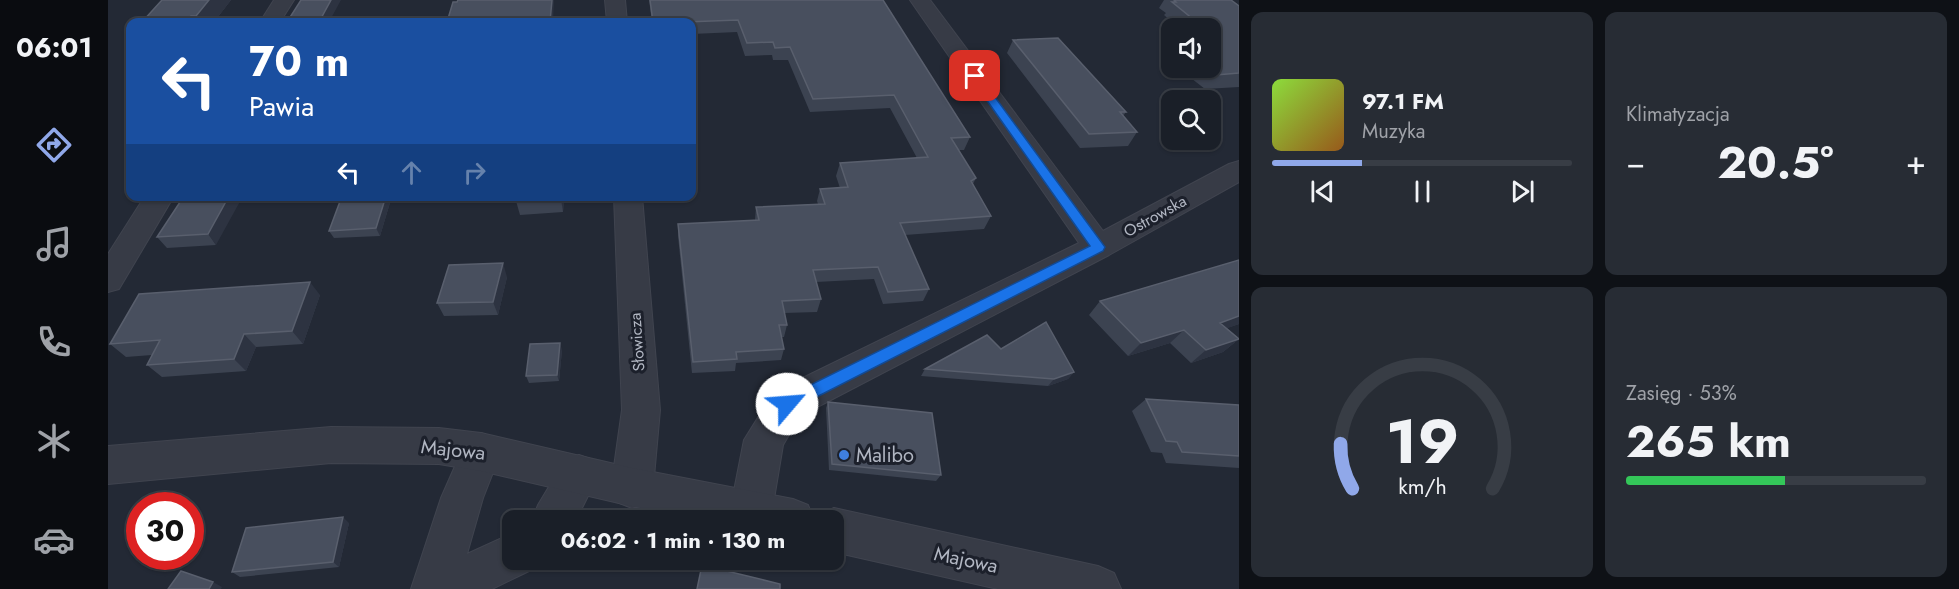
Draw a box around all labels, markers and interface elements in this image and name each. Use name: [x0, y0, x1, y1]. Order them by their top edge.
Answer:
map controls: [1161, 18, 1221, 150]
button: sound: [1161, 18, 1221, 78]
text: 06:01: [16, 28, 92, 67]
text: 70 m: [249, 31, 349, 92]
icon: left: [150, 42, 228, 120]
pin: [949, 50, 1000, 101]
icon: arrive: [958, 59, 991, 92]
text: 97.1 FM: [1362, 85, 1444, 117]
text: Pawia: [249, 87, 314, 126]
button: search: [1161, 90, 1221, 150]
text: Klimatyzacja: [1626, 100, 1730, 129]
text: Muzyka: [1362, 117, 1425, 146]
icon: directions: [33, 124, 75, 166]
text: 20.5°: [1717, 130, 1834, 195]
text: −: [1626, 139, 1645, 186]
text: +: [1906, 139, 1926, 186]
icon: left: [332, 156, 365, 189]
icon: ahead: [395, 156, 428, 189]
icon: right: [458, 156, 491, 189]
icon: previous: [1306, 175, 1339, 208]
icon: pause: [1406, 175, 1439, 208]
icon: next: [1506, 175, 1539, 208]
street label: Ostrowska: [1119, 189, 1191, 243]
icon: music: [33, 223, 75, 265]
street label: Słowicza: [623, 312, 651, 372]
icon: phone: [33, 321, 75, 363]
position arrow: [755, 372, 819, 436]
text: Zasięg · 53%: [1626, 379, 1737, 408]
text: 19: [1385, 396, 1459, 486]
text: 265 km: [1626, 409, 1791, 474]
icon: climate: [33, 420, 75, 462]
street label: Majowa: [419, 432, 487, 468]
place label: Malibo: [856, 441, 914, 470]
marker: Malibo: [837, 448, 851, 462]
text: km/h: [1398, 471, 1446, 502]
speed limit sign: 30: [126, 492, 204, 570]
icon: car: [33, 519, 75, 561]
text: 06:02 · 1 min · 130 m: [561, 524, 785, 556]
street label: Majowa: [931, 539, 1001, 581]

